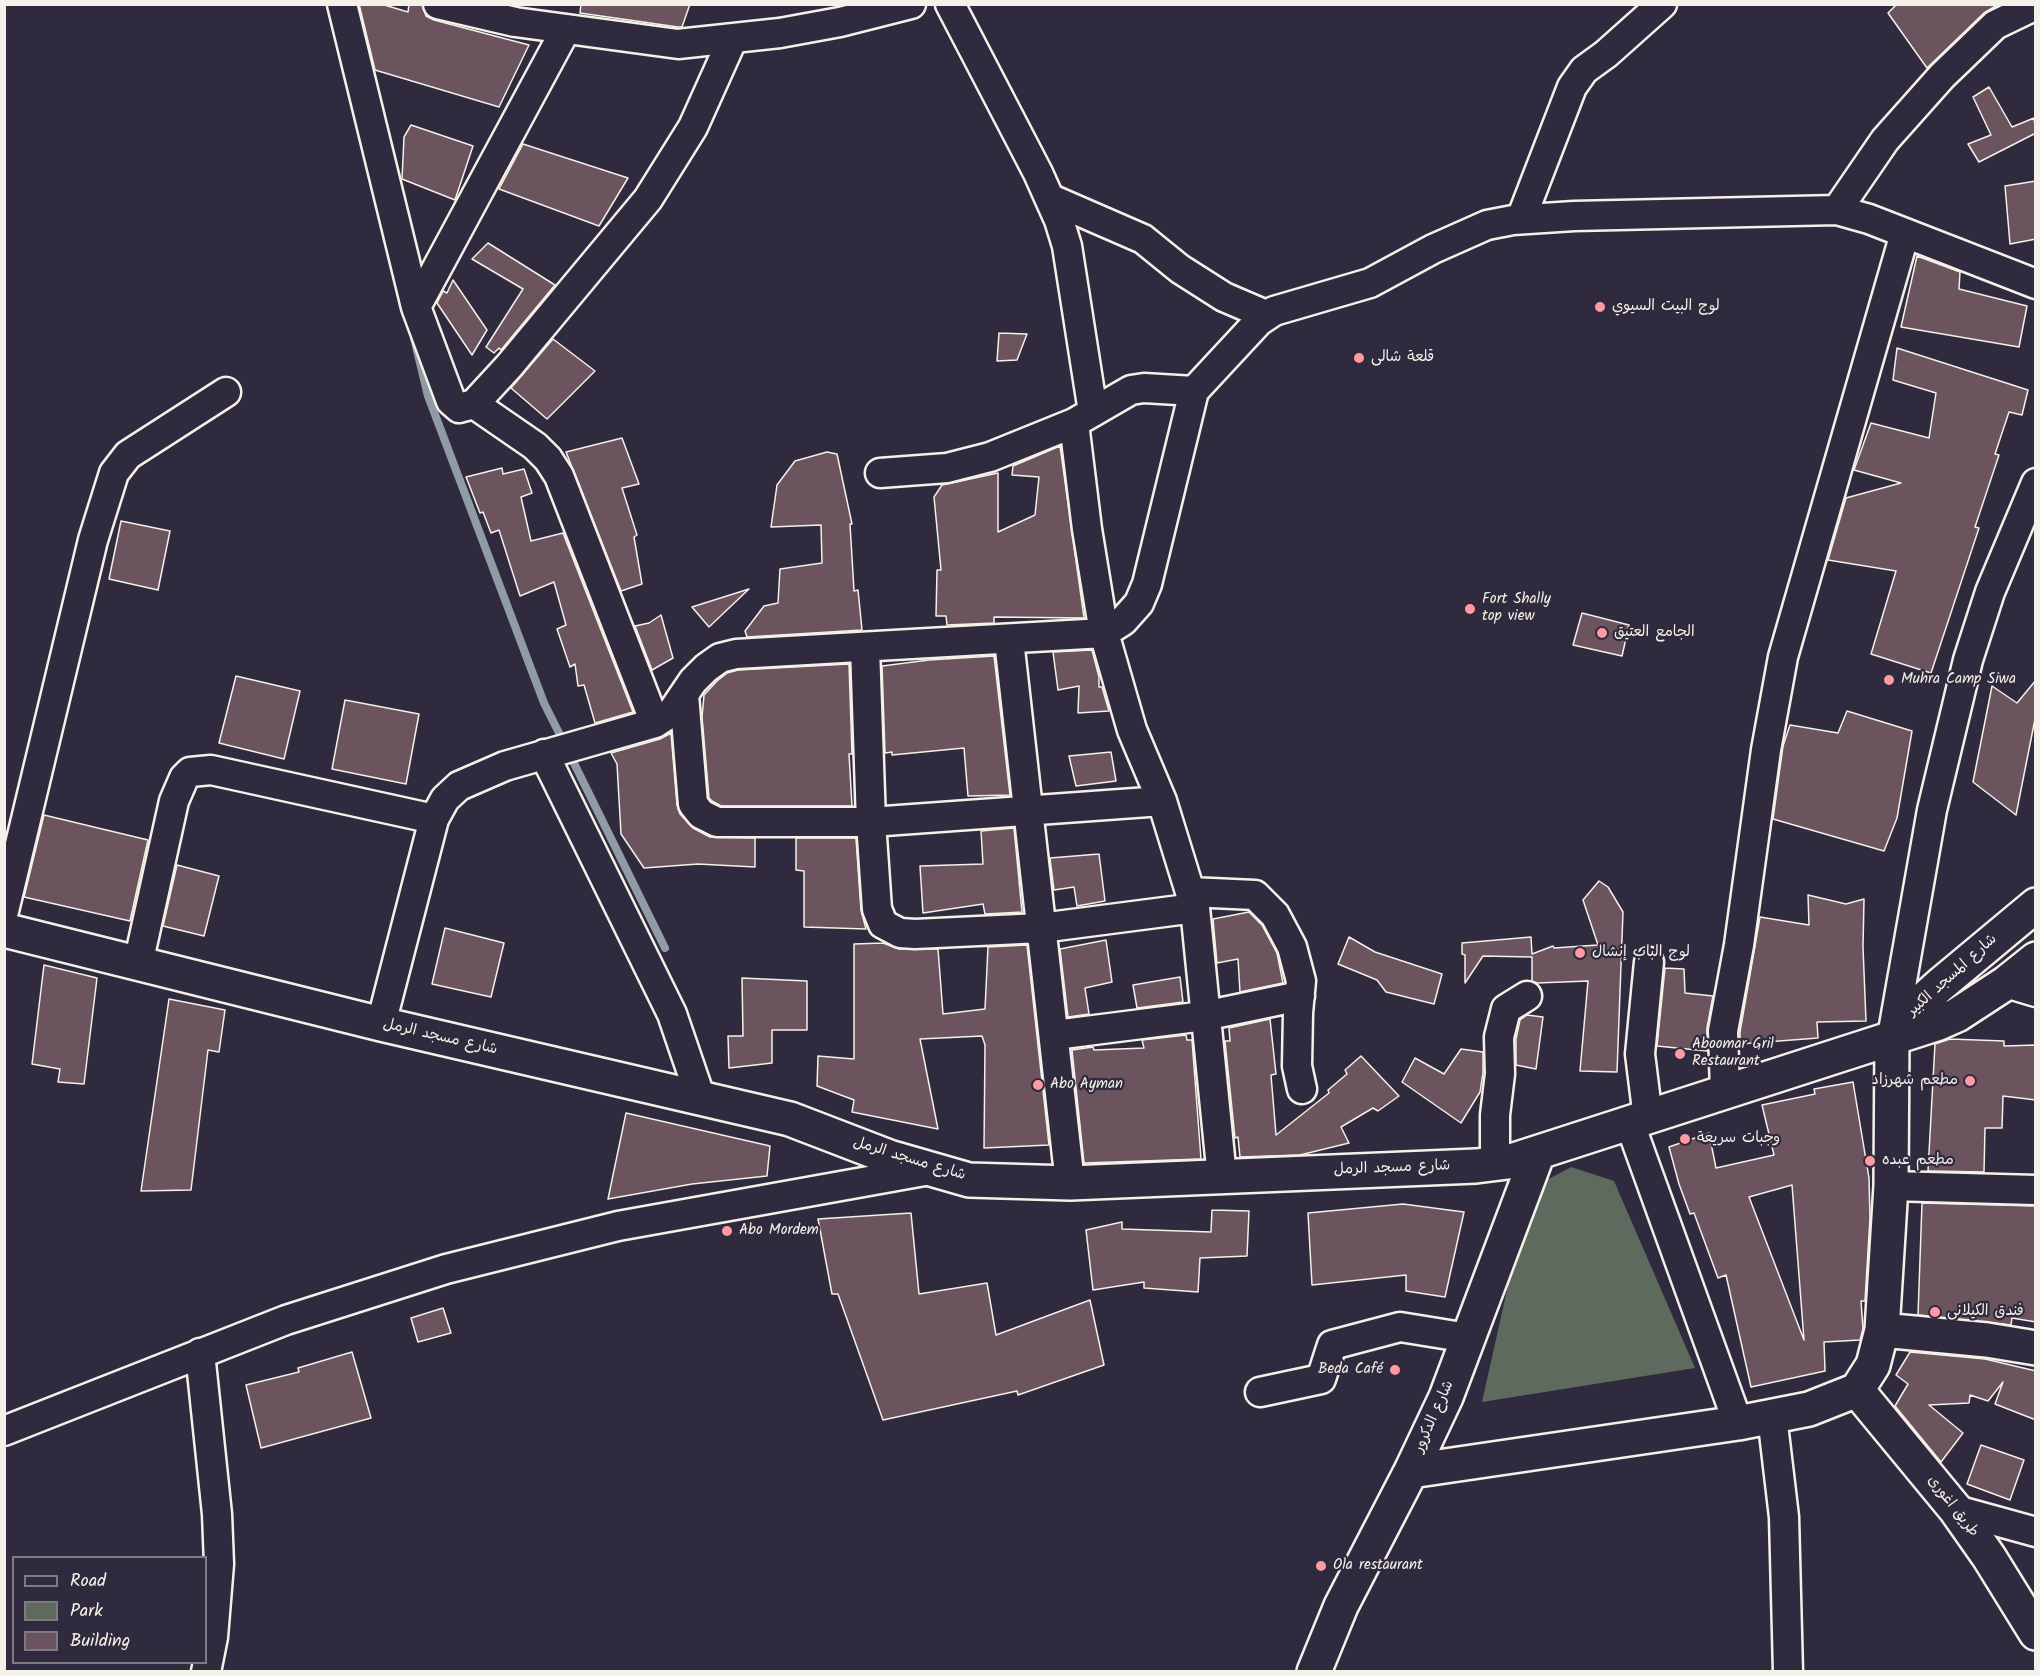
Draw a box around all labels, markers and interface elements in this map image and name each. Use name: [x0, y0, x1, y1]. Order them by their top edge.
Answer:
place label: لوج البيت السيوي: [1612, 298, 1720, 316]
marker: لوج البيت السيوي: [1593, 300, 1607, 314]
place label: قلعة شالى: [1371, 349, 1434, 367]
marker: قلعة شالى: [1352, 351, 1366, 365]
place label: Fort Shally top view: [1482, 591, 1551, 626]
marker: Fort Shally top view: [1463, 602, 1477, 616]
place label: الجامع العتيق: [1614, 624, 1695, 642]
marker: الجامع العتيق: [1595, 626, 1609, 640]
place label: Muhra Camp Siwa: [1901, 671, 2016, 689]
marker: Muhra Camp Siwa: [1882, 673, 1896, 687]
street label: شارع المسجد الكبير: [1905, 931, 2001, 1021]
place label: لوج الباب إنشال: [1592, 944, 1690, 962]
marker: لوج الباب إنشال: [1573, 946, 1587, 960]
street label: شارع مسجد الرمل: [381, 1016, 499, 1060]
place label: Aboomar Gril Restaurant: [1692, 1036, 1774, 1071]
marker: Aboomar Gril Restaurant: [1673, 1047, 1687, 1061]
place label: مطعم شهرزاد: [1872, 1072, 1958, 1090]
marker: مطعم شهرزاد: [1963, 1074, 1977, 1088]
place label: Abo Ayman: [1050, 1076, 1123, 1094]
marker: Abo Ayman: [1031, 1078, 1045, 1092]
place label: وجبات سريعة: [1697, 1130, 1780, 1148]
marker: وجبات سريعة: [1678, 1132, 1692, 1146]
street label: شارع مسجد الرمل: [851, 1134, 967, 1186]
place label: مطعم عبده: [1882, 1152, 1954, 1170]
marker: مطعم عبده: [1863, 1154, 1877, 1168]
street label: شارع مسجد الرمل: [1333, 1158, 1451, 1180]
place label: Abo Mordem: [739, 1222, 819, 1240]
marker: Abo Mordem: [720, 1224, 734, 1238]
place label: فندق الكيلانى: [1947, 1303, 2024, 1321]
marker: فندق الكيلانى: [1928, 1305, 1942, 1319]
place label: Beda Café: [1318, 1361, 1383, 1379]
marker: Beda Café: [1388, 1363, 1402, 1377]
street label: شارع الدكرور: [1411, 1378, 1459, 1456]
street label: طريق اغورى: [1922, 1473, 1982, 1541]
legend: [12, 1556, 207, 1664]
place label: Ola restaurant: [1333, 1557, 1423, 1575]
marker: Ola restaurant: [1314, 1559, 1328, 1573]
text: Road: [70, 1567, 106, 1596]
text: Park: [70, 1597, 103, 1626]
text: Building: [70, 1627, 130, 1656]

